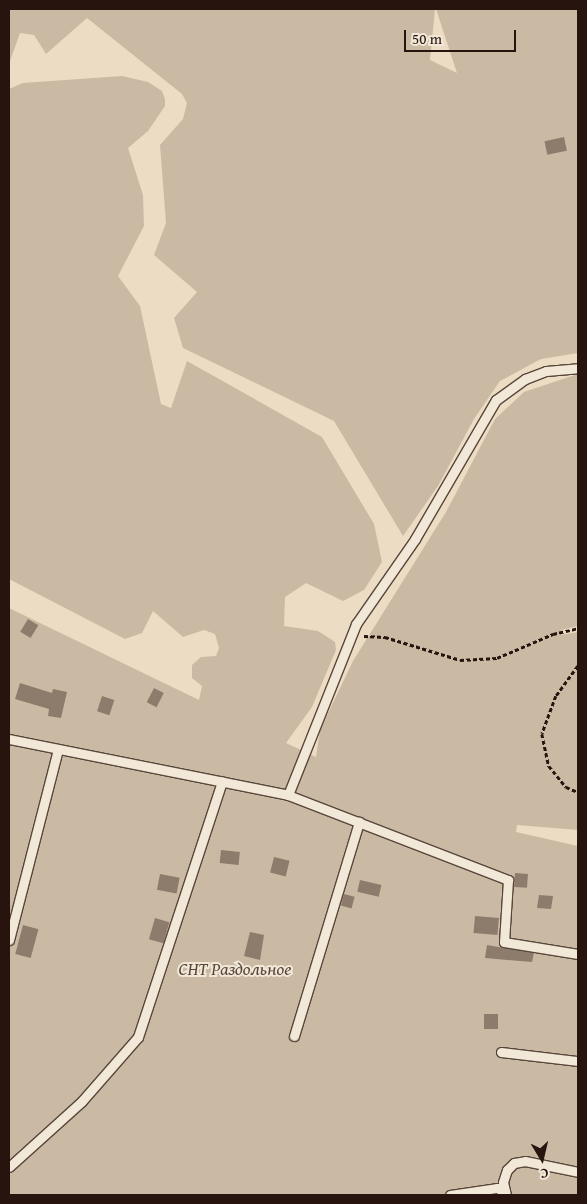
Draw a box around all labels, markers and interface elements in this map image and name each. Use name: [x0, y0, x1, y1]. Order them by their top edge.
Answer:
scale bar: [407, 20, 520, 52]
text: 50 m: [412, 28, 442, 49]
park label: СНТ Раздольное: [179, 958, 291, 980]
north arrow: [517, 1134, 567, 1184]
text: С: [539, 1163, 550, 1184]

